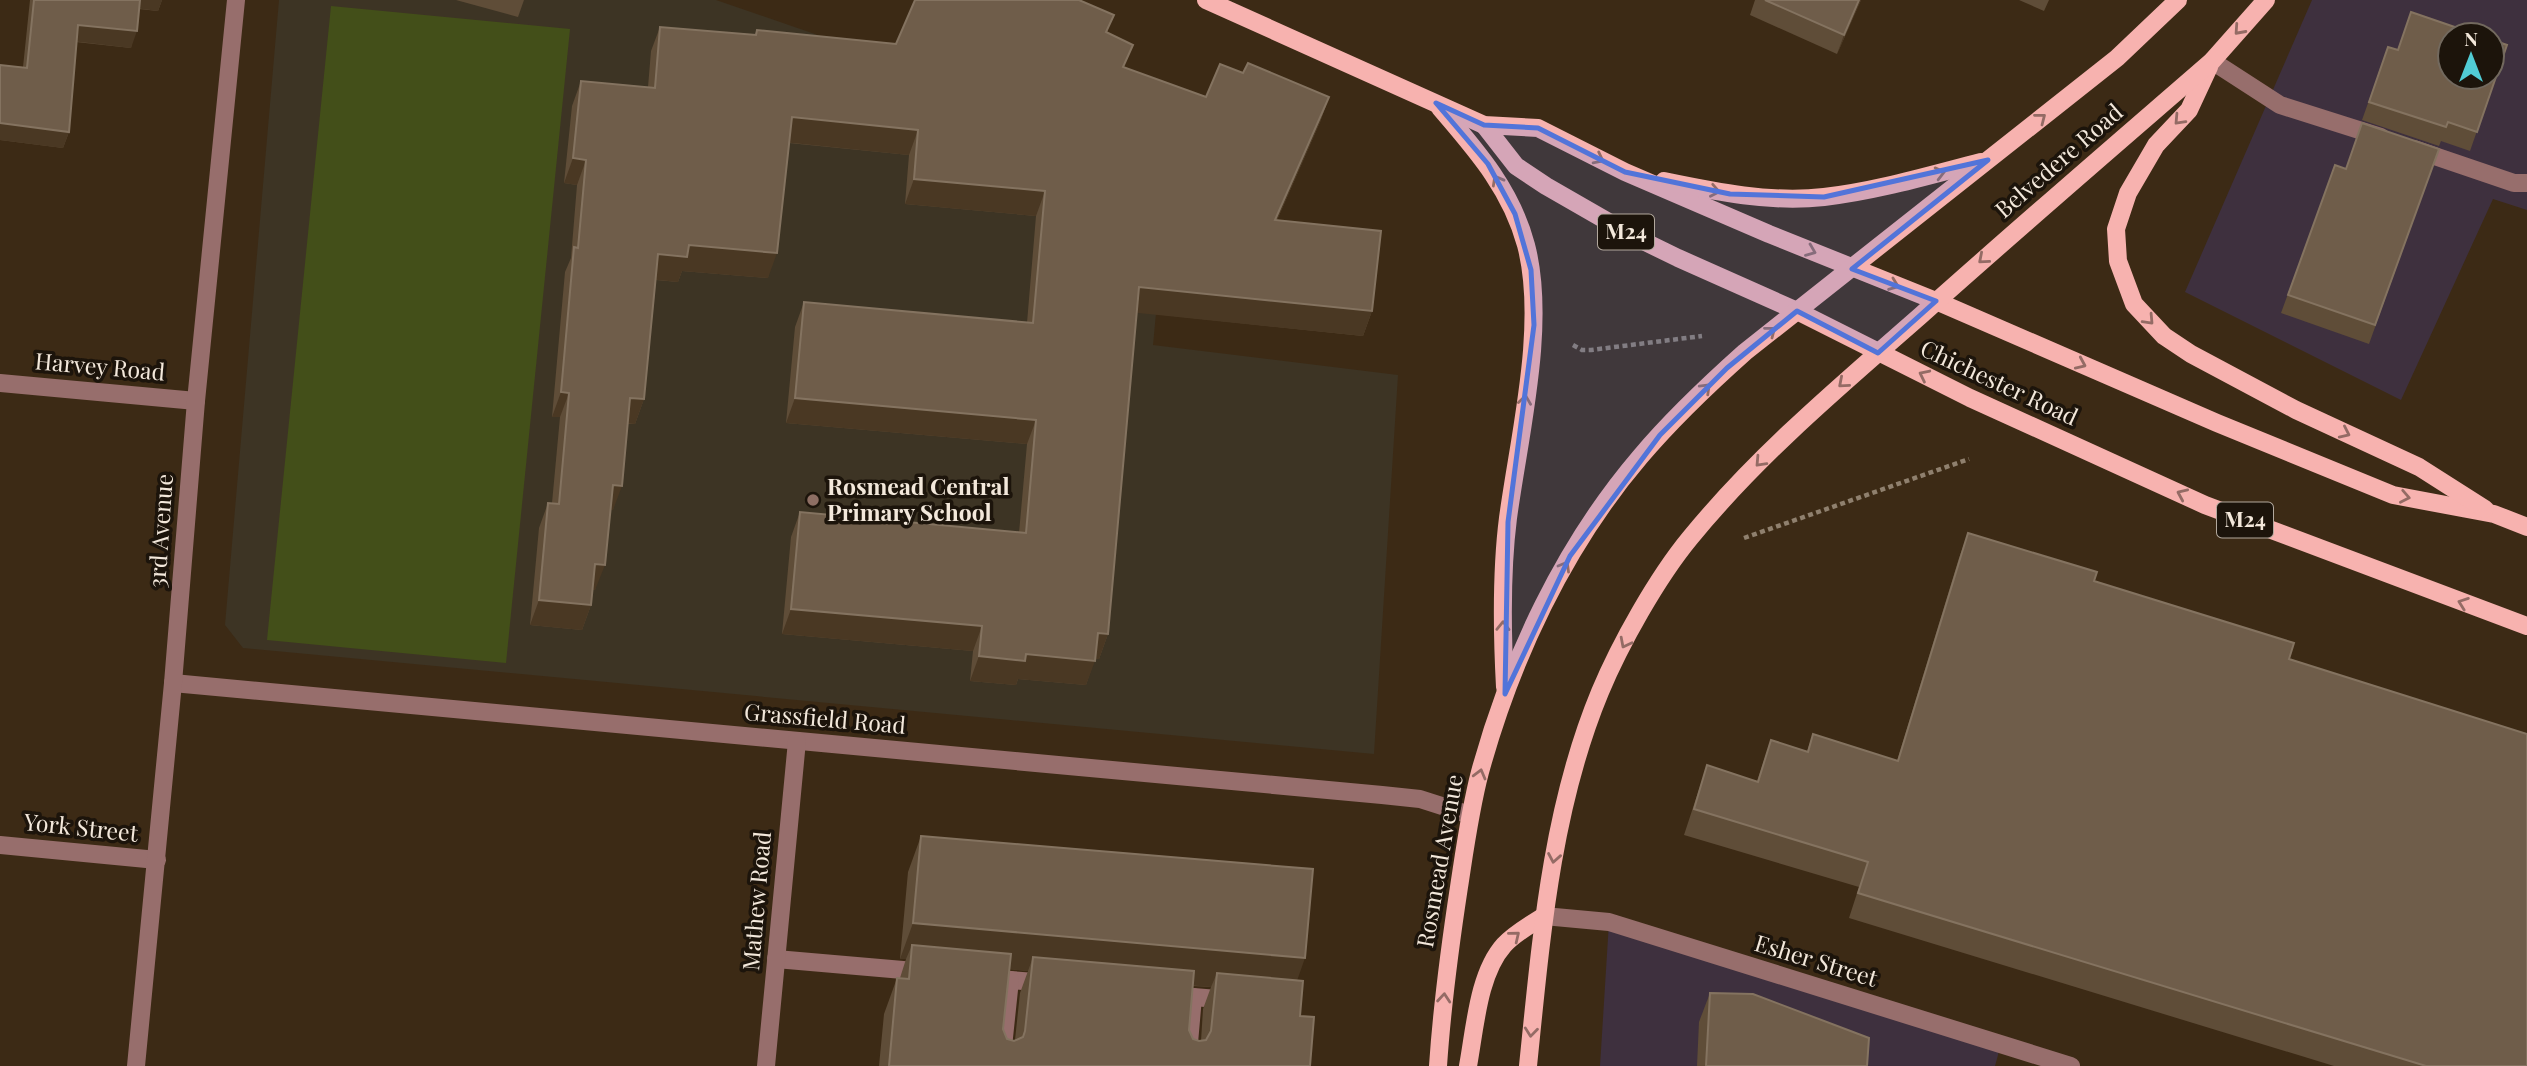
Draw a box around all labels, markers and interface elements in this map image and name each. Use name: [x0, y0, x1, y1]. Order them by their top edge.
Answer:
north arrow: [2436, 21, 2506, 91]
one-way arrow: [2235, 22, 2247, 35]
text: N: [2464, 25, 2478, 51]
street label: Belvedere Road: [1988, 96, 2128, 224]
one-way arrow: [2175, 112, 2188, 125]
one-way arrow: [2033, 114, 2046, 126]
one-way arrow: [1592, 150, 1604, 164]
one-way arrow: [1934, 167, 1946, 181]
one-way arrow: [1492, 175, 1505, 187]
one-way arrow: [1709, 183, 1721, 198]
road number: M24: [1598, 215, 1654, 250]
one-way arrow: [1804, 243, 1816, 257]
one-way arrow: [1979, 251, 1992, 264]
one-way arrow: [1888, 276, 1900, 290]
one-way arrow: [2140, 312, 2153, 325]
one-way arrow: [1763, 327, 1775, 340]
street label: Chichester Road: [1916, 332, 2083, 432]
street label: Harvey Road: [34, 344, 166, 387]
one-way arrow: [2074, 356, 2087, 370]
one-way arrow: [1919, 370, 1931, 384]
one-way arrow: [1838, 375, 1851, 387]
one-way arrow: [1697, 383, 1710, 396]
one-way arrow: [1517, 394, 1532, 406]
one-way arrow: [2338, 425, 2350, 439]
one-way arrow: [1756, 454, 1769, 467]
place label: Rosmead Central Primary School: [827, 470, 1010, 527]
street label: 3rd Avenue: [140, 473, 179, 589]
one-way arrow: [2177, 488, 2189, 502]
one-way arrow: [2399, 489, 2411, 504]
marker: Rosmead Central Primary School: [805, 492, 821, 508]
road number: M24: [2217, 503, 2273, 538]
one-way arrow: [1557, 560, 1570, 573]
one-way arrow: [2457, 597, 2469, 611]
one-way arrow: [1495, 620, 1510, 631]
one-way arrow: [1619, 636, 1633, 648]
street label: Grassfield Road: [743, 695, 907, 740]
one-way arrow: [1472, 768, 1486, 780]
street label: Rosmead Avenue: [1408, 772, 1469, 950]
street label: York Street: [22, 805, 140, 848]
street label: Mathew Road: [734, 830, 777, 972]
one-way arrow: [1547, 852, 1562, 864]
street label: Esher Street: [1751, 926, 1882, 993]
one-way arrow: [1507, 932, 1519, 945]
one-way arrow: [1436, 992, 1451, 1003]
one-way arrow: [1524, 1027, 1539, 1038]

